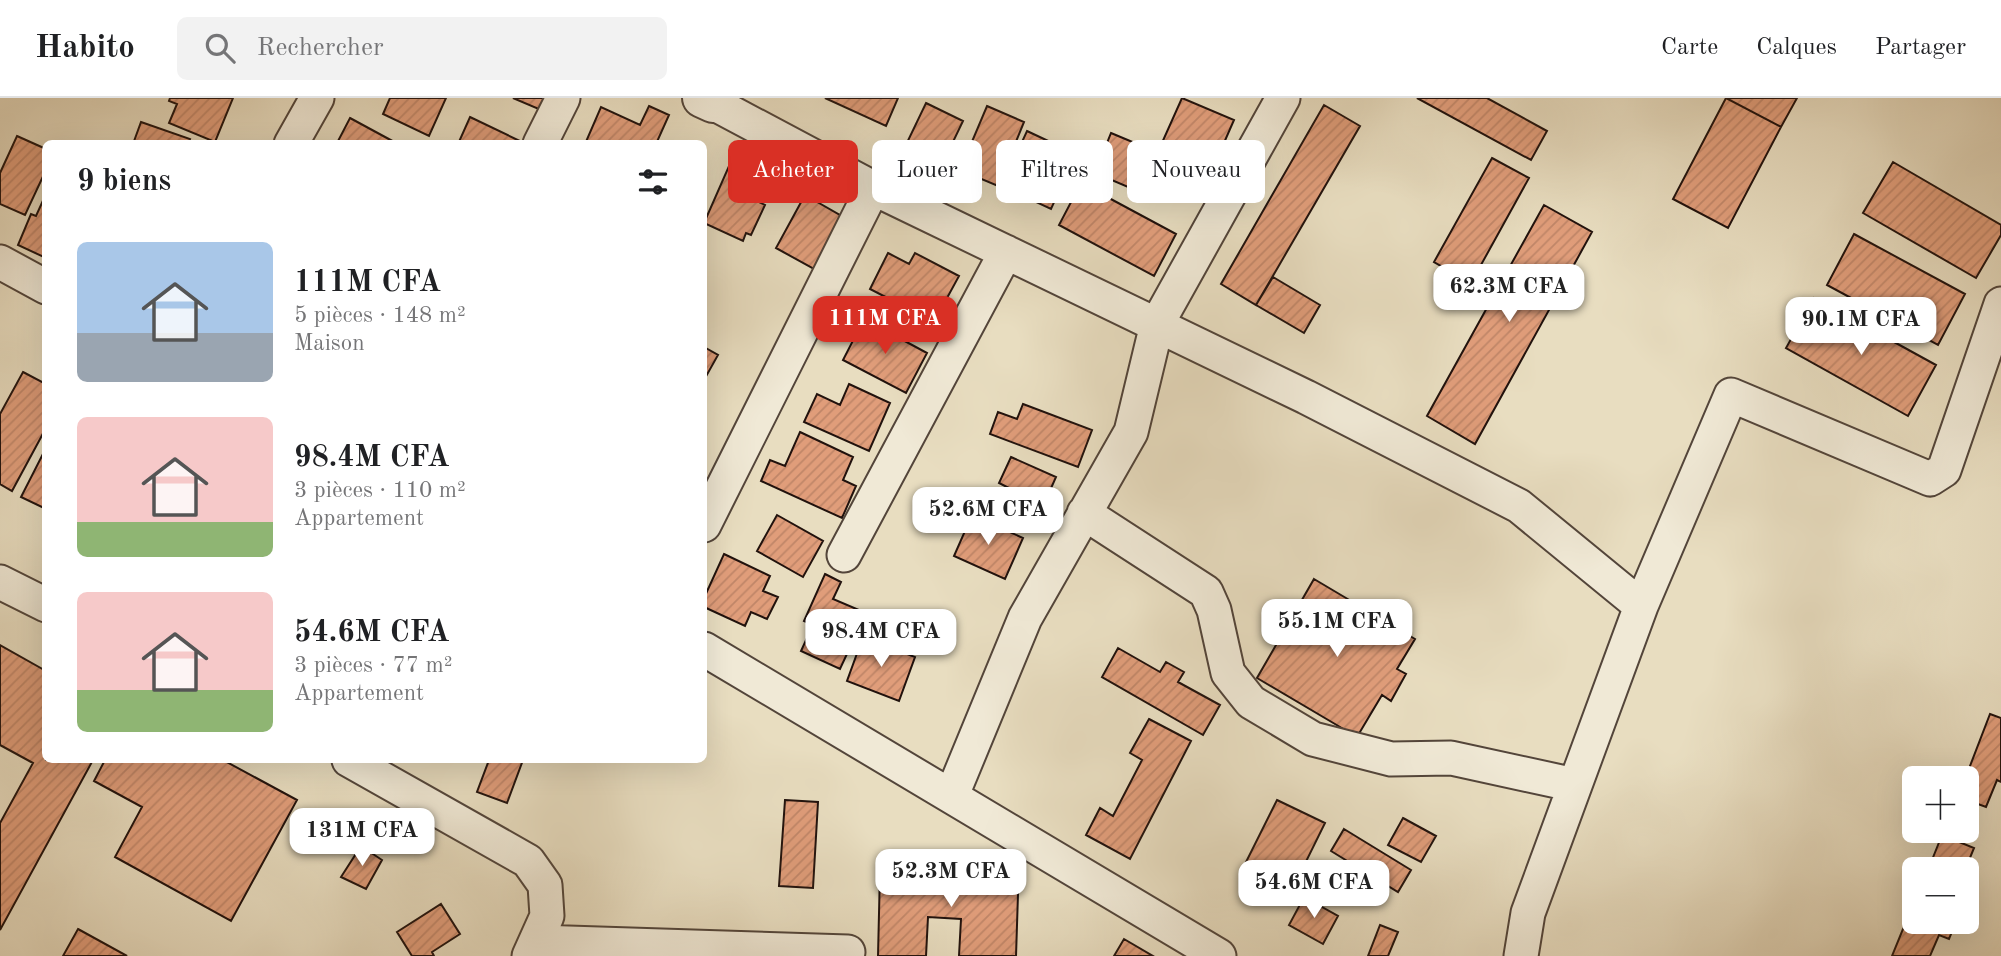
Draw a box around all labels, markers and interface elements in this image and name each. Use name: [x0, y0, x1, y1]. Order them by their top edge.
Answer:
search box: [177, 17, 667, 80]
icon: search: [201, 29, 239, 67]
text: Habito: [35, 32, 135, 65]
text: Rechercher: [257, 35, 384, 61]
text: Carte: [1661, 36, 1718, 60]
text: Calques: [1756, 36, 1837, 60]
text: Partager: [1875, 36, 1966, 60]
chip: Acheter: [728, 140, 858, 203]
chip: Louer: [872, 140, 982, 203]
chip: Filtres: [996, 140, 1113, 203]
chip: Nouveau: [1127, 140, 1265, 203]
icon: filters: [634, 163, 672, 201]
text: 9 biens: [77, 167, 171, 197]
pin: 62.3M CFA: [1429, 264, 1589, 324]
text: 111M CFA: [294, 268, 441, 298]
icon: home: [133, 270, 217, 354]
text: 62.3M CFA: [1449, 275, 1569, 298]
pin: 111M CFA: [813, 296, 957, 356]
pin: 90.1M CFA: [1781, 298, 1941, 357]
text: 5 pièces · 148 m²: [294, 304, 466, 327]
text: 111M CFA: [829, 307, 941, 330]
text: 90.1M CFA: [1801, 308, 1921, 331]
text: Maison: [294, 332, 365, 355]
text: 98.4M CFA: [294, 443, 450, 473]
icon: home: [133, 445, 217, 529]
text: 3 pièces · 110 m²: [294, 479, 466, 502]
pin: 52.6M CFA: [908, 488, 1068, 547]
text: 52.6M CFA: [928, 498, 1048, 521]
text: Appartement: [294, 507, 424, 530]
pin: 55.1M CFA: [1257, 600, 1417, 659]
pin: 98.4M CFA: [801, 610, 961, 669]
text: 55.1M CFA: [1277, 610, 1397, 633]
text: 54.6M CFA: [294, 618, 450, 648]
icon: home: [133, 620, 217, 704]
text: 98.4M CFA: [821, 620, 941, 643]
text: 3 pièces · 77 m²: [294, 654, 453, 677]
text: Appartement: [294, 682, 424, 705]
map controls: [1902, 766, 1979, 934]
button: +: [1902, 766, 1979, 843]
pin: 131M CFA: [290, 808, 434, 868]
text: 131M CFA: [306, 819, 418, 842]
pin: 52.3M CFA: [871, 850, 1031, 909]
button: −: [1902, 857, 1979, 934]
text: 52.3M CFA: [891, 860, 1011, 883]
pin: 54.6M CFA: [1234, 860, 1394, 920]
text: 54.6M CFA: [1254, 871, 1374, 894]

